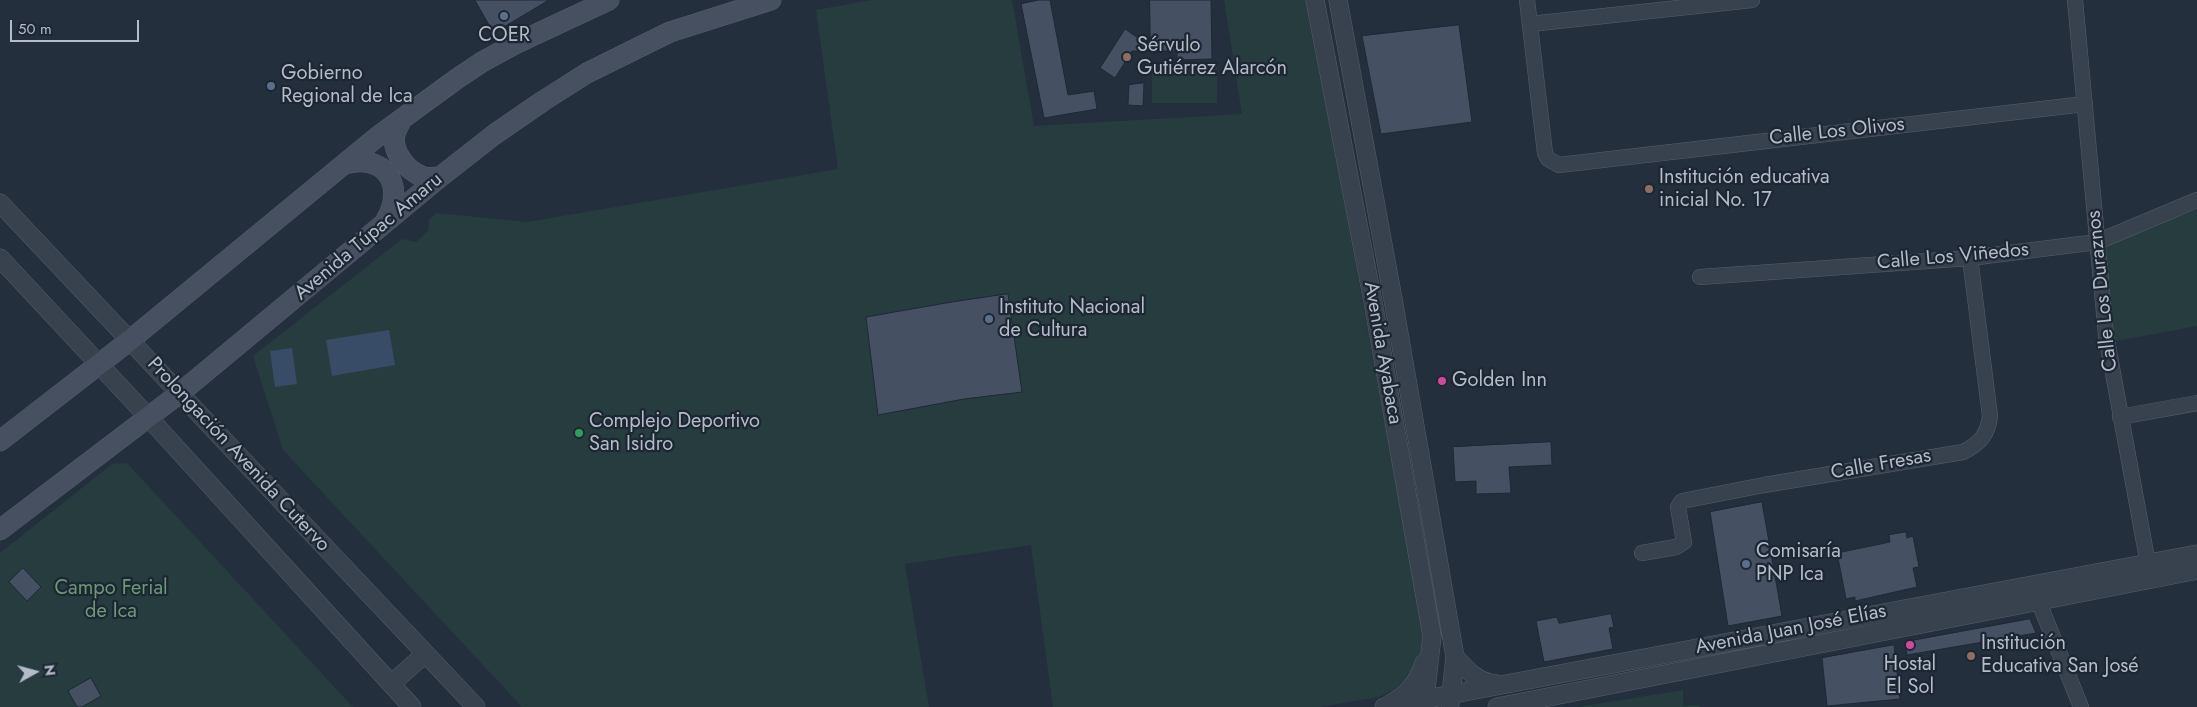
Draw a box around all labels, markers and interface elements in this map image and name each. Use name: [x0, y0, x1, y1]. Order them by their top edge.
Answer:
scale bar: [12, 10, 141, 42]
marker: COER: [498, 10, 510, 22]
text: 50 m: [18, 18, 52, 40]
place label: COER: [478, 24, 530, 48]
place label: Sérvulo Gutiérrez Alarcón: [1137, 34, 1287, 81]
marker: Sérvulo Gutiérrez Alarcón: [1121, 51, 1133, 63]
place label: Gobierno Regional de Ica: [281, 62, 413, 109]
marker: Gobierno Regional de Ica: [265, 80, 277, 92]
street label: Calle Los Olivos: [1768, 113, 1906, 151]
place label: Institución educativa inicial No. 17: [1659, 166, 1830, 213]
street label: Avenida Túpac Amaru: [290, 168, 448, 306]
marker: Institución educativa inicial No. 17: [1643, 183, 1655, 195]
street label: Calle Los Duraznos: [2083, 209, 2123, 373]
street label: Calle Los Viñedos: [1876, 238, 2030, 276]
street label: Avenida Ayabaca: [1358, 280, 1406, 426]
place label: Instituto Nacional de Cultura: [999, 296, 1145, 343]
marker: Instituto Nacional de Cultura: [983, 313, 995, 325]
street label: Prolongación Avenida Cutervo: [142, 353, 334, 557]
place label: Golden Inn: [1452, 369, 1547, 393]
marker: Golden Inn: [1436, 375, 1448, 387]
place label: Complejo Deportivo San Isidro: [589, 410, 760, 457]
marker: Complejo Deportivo San Isidro: [573, 427, 585, 439]
street label: Calle Fresas: [1829, 444, 1933, 486]
place label: Comisaría PNP Ica: [1756, 540, 1841, 587]
marker: Comisaría PNP Ica: [1740, 558, 1752, 570]
park label: Campo Ferial de Ica: [54, 577, 168, 624]
street label: Avenida Juan José Elías: [1694, 600, 1888, 660]
place label: Institución Educativa San José: [1981, 632, 2139, 679]
marker: Hostal El Sol: [1904, 639, 1916, 651]
north arrow: [10, 647, 60, 697]
marker: Institución Educativa San José: [1965, 650, 1977, 662]
place label: Hostal El Sol: [1884, 653, 1936, 700]
text: N: [39, 663, 60, 677]

